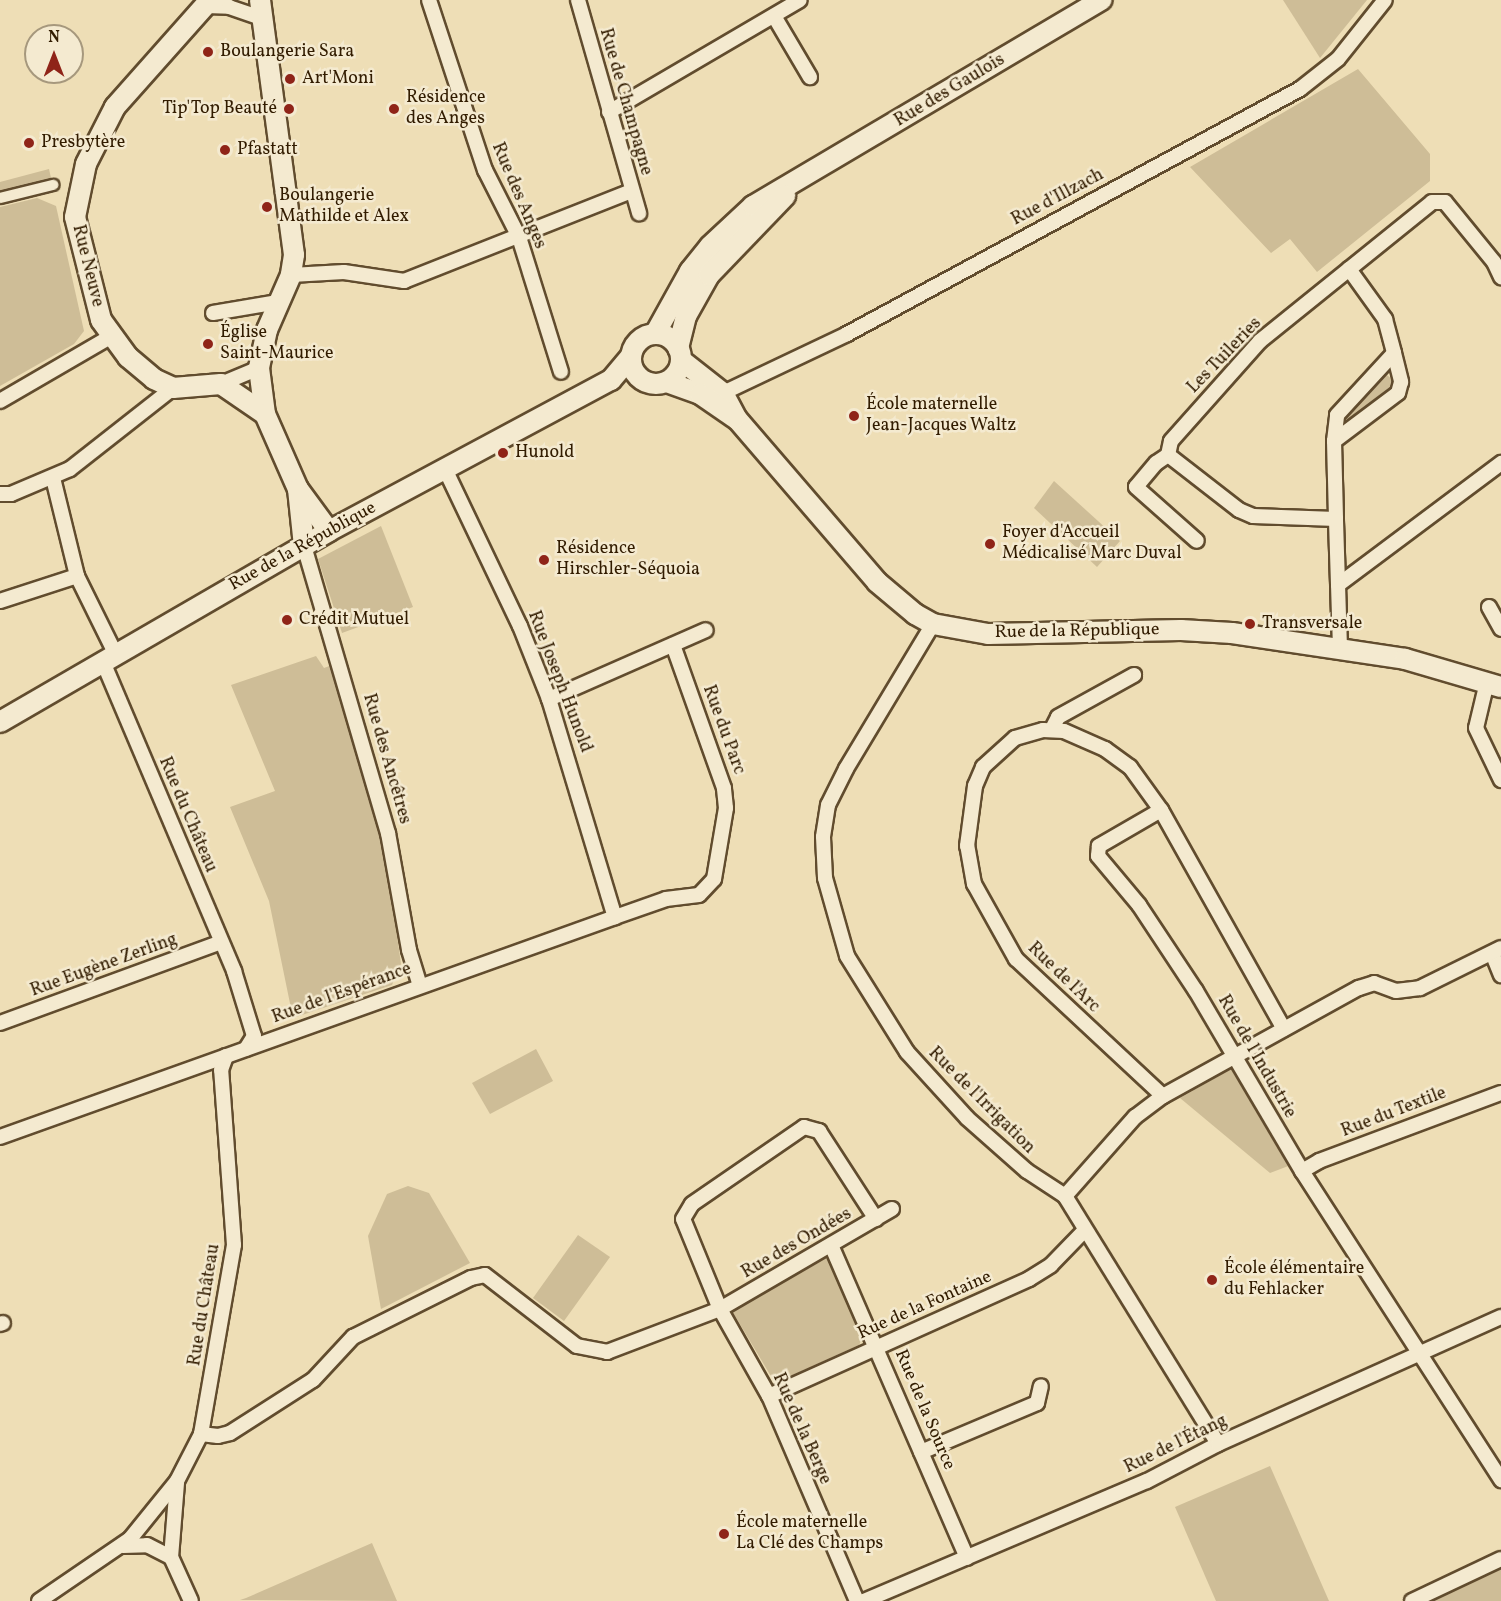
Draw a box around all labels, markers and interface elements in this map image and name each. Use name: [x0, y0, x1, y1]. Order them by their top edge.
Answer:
north arrow: [24, 24, 84, 84]
street label: Rue de Champagne: [594, 26, 656, 178]
text: N: [48, 27, 60, 49]
place label: Boulangerie Sara: [220, 41, 354, 63]
marker: Boulangerie Sara: [201, 45, 215, 59]
street label: Rue des Gaulois: [891, 50, 1009, 132]
place label: Art'Moni: [302, 68, 374, 90]
marker: Art'Moni: [283, 72, 297, 86]
place label: Résidence des Anges: [406, 88, 486, 130]
place label: Tip'Top Beauté: [162, 98, 277, 120]
marker: Tip'Top Beauté: [282, 102, 296, 116]
marker: Résidence des Anges: [387, 102, 401, 116]
place label: Presbytère: [41, 132, 125, 154]
marker: Presbytère: [22, 136, 36, 150]
place label: Pfastatt: [237, 139, 298, 161]
street label: Rue des Anges: [486, 140, 550, 252]
marker: Pfastatt: [218, 143, 232, 157]
street label: Rue d'Illzach: [1008, 165, 1108, 231]
place label: Boulangerie Mathilde et Alex: [279, 186, 409, 228]
marker: Boulangerie Mathilde et Alex: [260, 200, 274, 214]
street label: Rue Neuve: [66, 223, 108, 309]
street label: Les Tuileries: [1183, 313, 1267, 399]
place label: Église Saint-Maurice: [220, 323, 334, 366]
marker: Église Saint-Maurice: [201, 337, 215, 351]
place label: École maternelle Jean-Jacques Waltz: [866, 395, 1017, 438]
marker: École maternelle Jean-Jacques Waltz: [847, 409, 861, 423]
place label: Hunold: [515, 442, 574, 464]
marker: Hunold: [496, 446, 510, 460]
street label: Rue de la République: [226, 498, 380, 596]
place label: Foyer d'Accueil Médicalisé Marc Duval: [1002, 523, 1182, 566]
marker: Foyer d'Accueil Médicalisé Marc Duval: [983, 537, 997, 551]
place label: Résidence Hirschler-Séquoia: [556, 539, 700, 582]
marker: Résidence Hirschler-Séquoia: [537, 553, 551, 567]
street label: Rue Joseph Hunold: [522, 608, 596, 756]
place label: Crédit Mutuel: [299, 609, 409, 631]
marker: Crédit Mutuel: [280, 613, 294, 627]
place label: Transversale: [1262, 613, 1362, 635]
marker: Transversale: [1243, 617, 1257, 631]
street label: Rue de la République: [994, 620, 1160, 644]
street label: Rue du Parc: [697, 682, 749, 778]
street label: Rue des Ancêtres: [357, 691, 415, 827]
street label: Rue du Château: [153, 754, 221, 876]
street label: Rue Eugène Zerling: [28, 929, 180, 1003]
street label: Rue de l'Arc: [1022, 938, 1104, 1018]
street label: Rue de l'Espérance: [269, 959, 415, 1029]
street label: Rue de l'Industrie: [1212, 992, 1300, 1122]
street label: Rue de l'Irrigation: [923, 1043, 1039, 1159]
street label: Rue du Textile: [1338, 1083, 1450, 1143]
street label: Rue des Ondées: [738, 1204, 856, 1284]
street label: Rue du Château: [185, 1242, 225, 1368]
place label: École élémentaire du Fehlacker: [1224, 1259, 1364, 1302]
street label: Rue de la Fontaine: [855, 1267, 995, 1345]
marker: École élémentaire du Fehlacker: [1205, 1273, 1219, 1287]
street label: Rue de la Source: [889, 1347, 959, 1473]
street label: Rue de la Berge: [767, 1370, 835, 1488]
street label: Rue de l'Étang: [1121, 1411, 1231, 1479]
place label: École maternelle La Clé des Champs: [736, 1513, 883, 1556]
marker: École maternelle La Clé des Champs: [717, 1527, 731, 1541]

